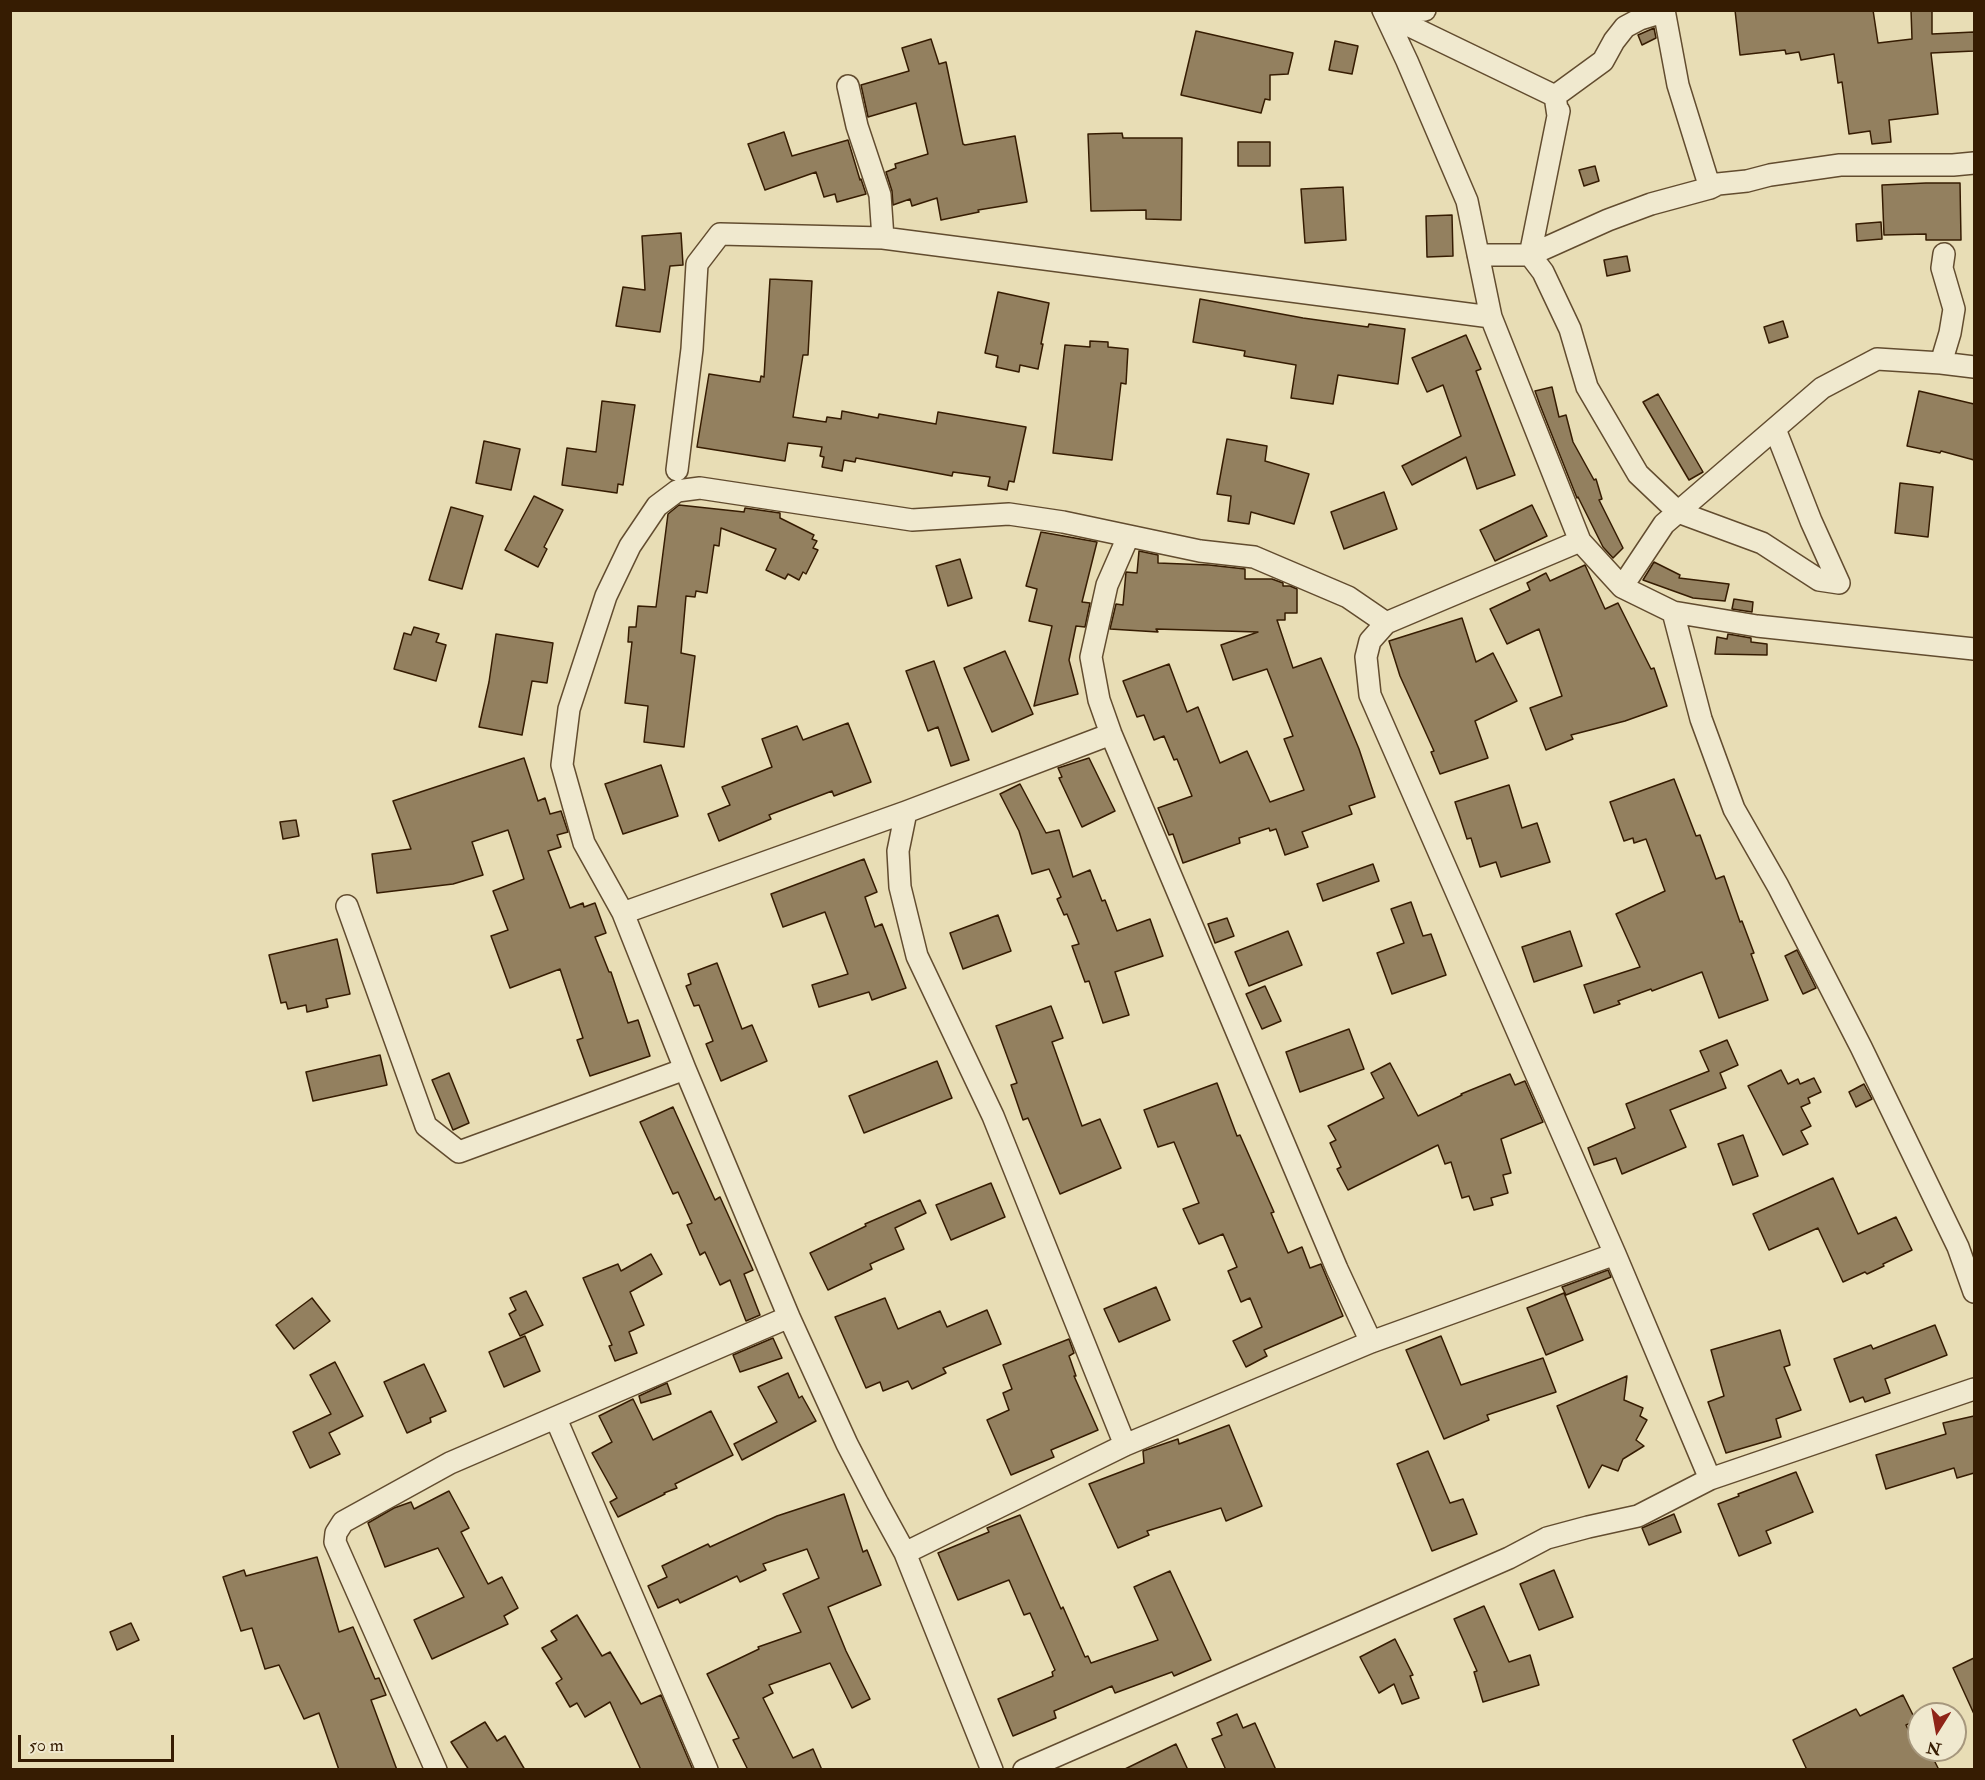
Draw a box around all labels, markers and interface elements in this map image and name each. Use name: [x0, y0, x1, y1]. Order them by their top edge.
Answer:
north arrow: [1907, 1702, 1967, 1762]
scale bar: [21, 1723, 177, 1761]
text: 50 m: [29, 1734, 64, 1757]
text: N: [1925, 1737, 1943, 1759]

